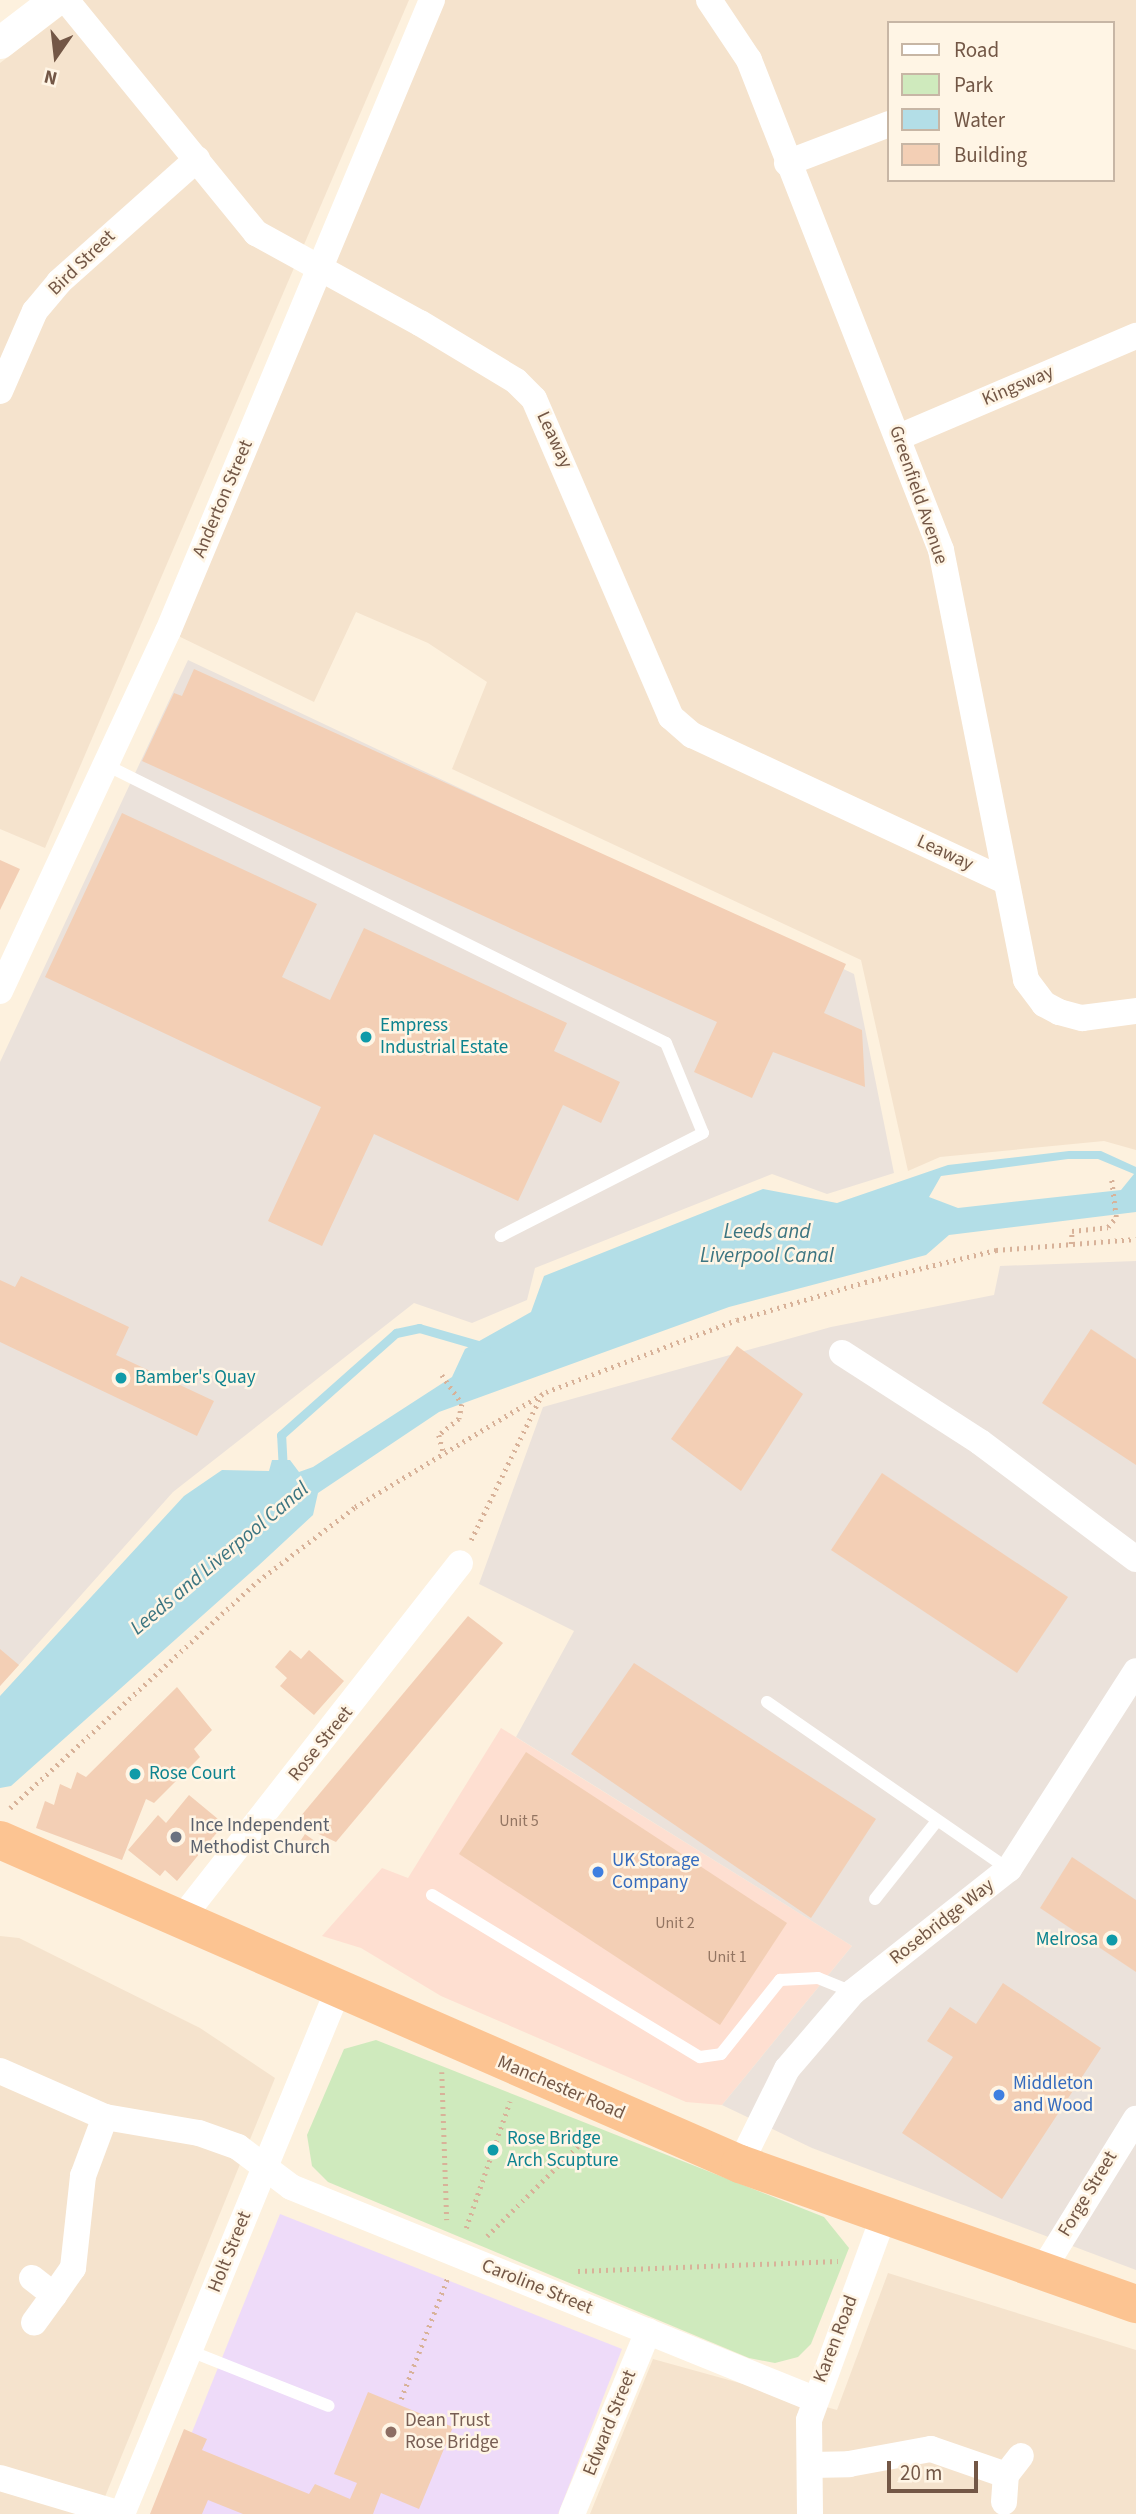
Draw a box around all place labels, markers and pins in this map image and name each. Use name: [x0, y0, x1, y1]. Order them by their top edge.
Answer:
place label: Empress Industrial Estate: [380, 1015, 508, 1059]
marker: Empress Industrial Estate: [358, 1029, 374, 1045]
place label: Bamber's Quay: [135, 1367, 256, 1389]
marker: Bamber's Quay: [113, 1370, 129, 1386]
place label: Rose Court: [149, 1763, 236, 1785]
marker: Rose Court: [127, 1766, 143, 1782]
place label: Ince Independent Methodist Church: [190, 1815, 330, 1859]
marker: Ince Independent Methodist Church: [168, 1829, 184, 1845]
place label: UK Storage Company: [612, 1850, 700, 1894]
marker: UK Storage Company: [590, 1864, 606, 1880]
place label: Melrosa: [1036, 1929, 1098, 1951]
marker: Melrosa: [1104, 1932, 1120, 1948]
place label: Middleton and Wood: [1013, 2073, 1094, 2117]
marker: Middleton and Wood: [991, 2087, 1007, 2103]
place label: Rose Bridge Arch Scupture: [507, 2128, 618, 2172]
marker: Rose Bridge Arch Scupture: [485, 2142, 501, 2158]
place label: Dean Trust Rose Bridge: [405, 2410, 499, 2454]
marker: Dean Trust Rose Bridge: [383, 2424, 399, 2440]

